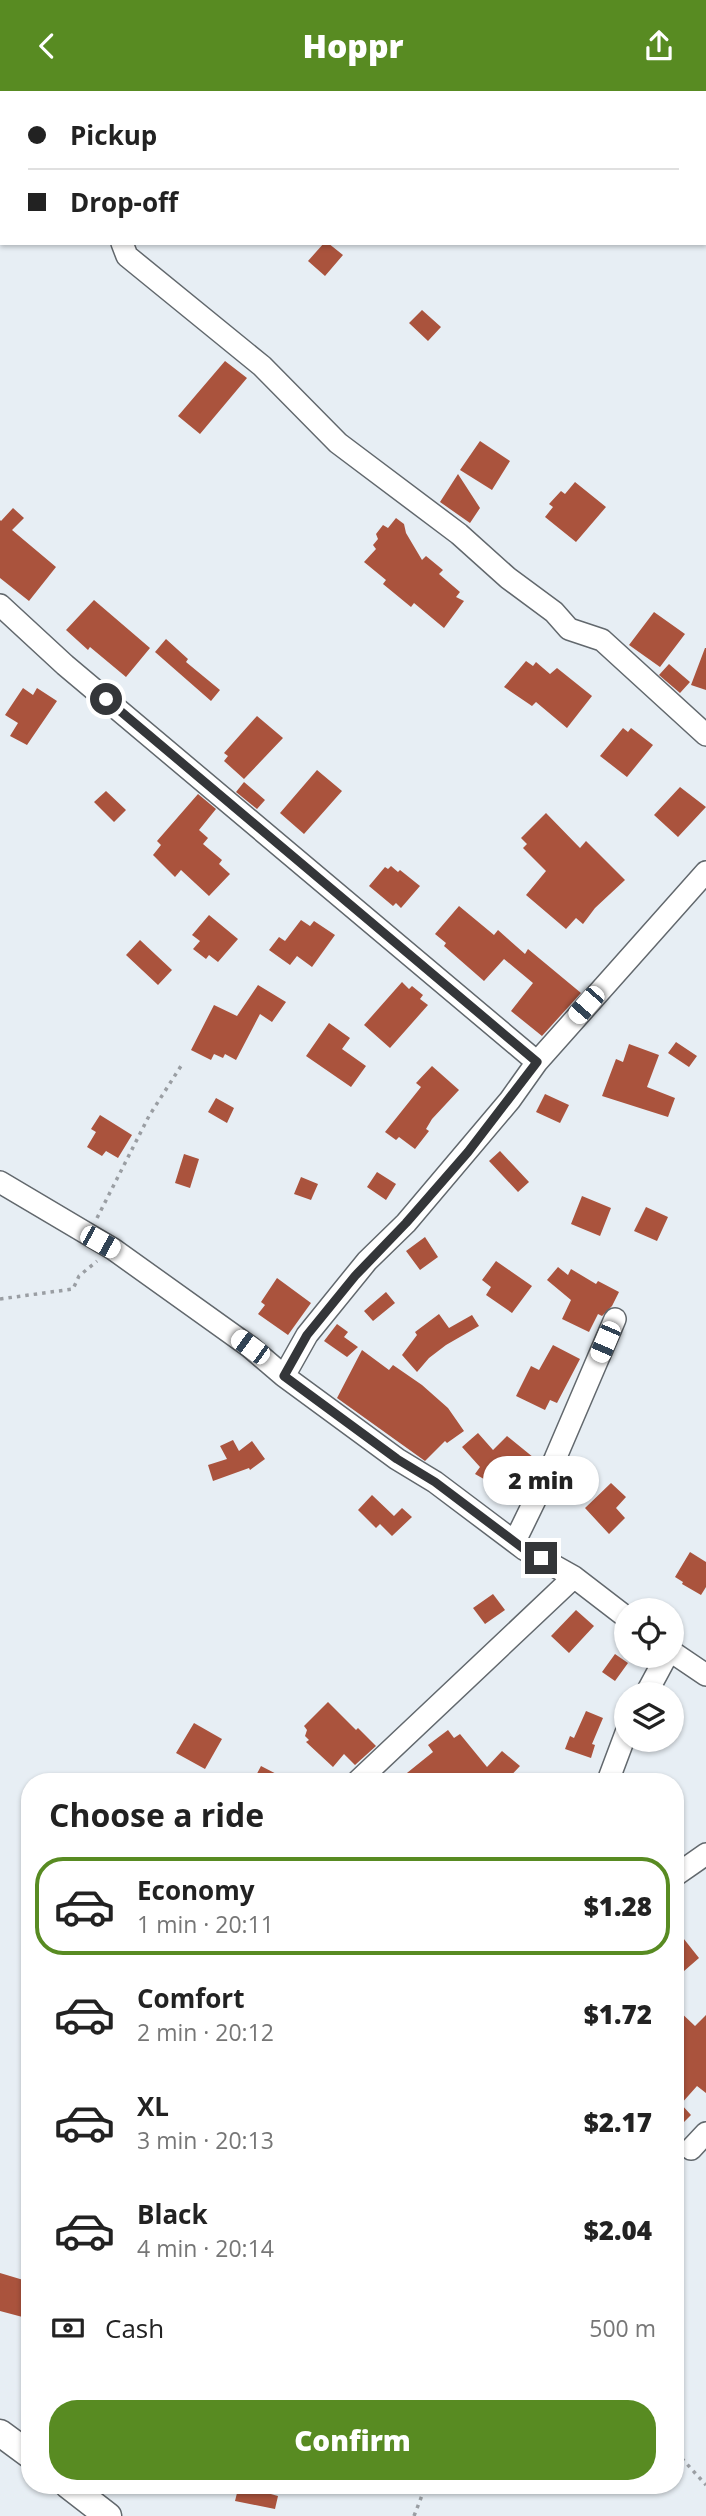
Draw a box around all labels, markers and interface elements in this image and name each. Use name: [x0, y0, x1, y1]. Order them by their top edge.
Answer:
text: Hoppr: [302, 24, 404, 67]
icon: back: [28, 27, 66, 65]
icon: share: [640, 27, 678, 65]
text: Pickup: [70, 117, 157, 153]
text: Drop-off: [70, 184, 178, 220]
route start: [90, 683, 122, 715]
car: [565, 982, 608, 1028]
car: [77, 1223, 124, 1261]
car: [588, 1319, 623, 1365]
car: [227, 1326, 274, 1368]
callout: 2 min: [483, 1457, 599, 1505]
text: 2 min: [508, 1464, 574, 1496]
route end: [525, 1542, 557, 1574]
map controls: [614, 1598, 684, 1752]
button: locate: [614, 1598, 684, 1668]
button: layers: [614, 1682, 684, 1752]
text: Choose a ride: [49, 1793, 264, 1836]
text: Economy: [137, 1872, 255, 1908]
icon: car: [53, 1875, 116, 1938]
text: $1.28: [584, 1888, 652, 1924]
text: 1 min · 20:11: [137, 1908, 274, 1940]
text: Comfort: [137, 1980, 244, 2016]
icon: car: [53, 1983, 116, 2046]
text: $1.72: [584, 1996, 652, 2032]
text: 2 min · 20:12: [137, 2016, 274, 2048]
text: XL: [137, 2088, 169, 2124]
icon: car: [53, 2091, 116, 2154]
text: $2.17: [584, 2104, 652, 2140]
text: 3 min · 20:13: [137, 2124, 274, 2156]
text: Black: [137, 2196, 208, 2232]
icon: car: [53, 2199, 116, 2262]
text: $2.04: [584, 2212, 652, 2248]
text: 4 min · 20:14: [137, 2232, 274, 2264]
icon: cash: [49, 2309, 87, 2347]
text: Cash: [105, 2310, 164, 2346]
text: 500 m: [589, 2312, 656, 2344]
button: Confirm: [49, 2400, 656, 2480]

